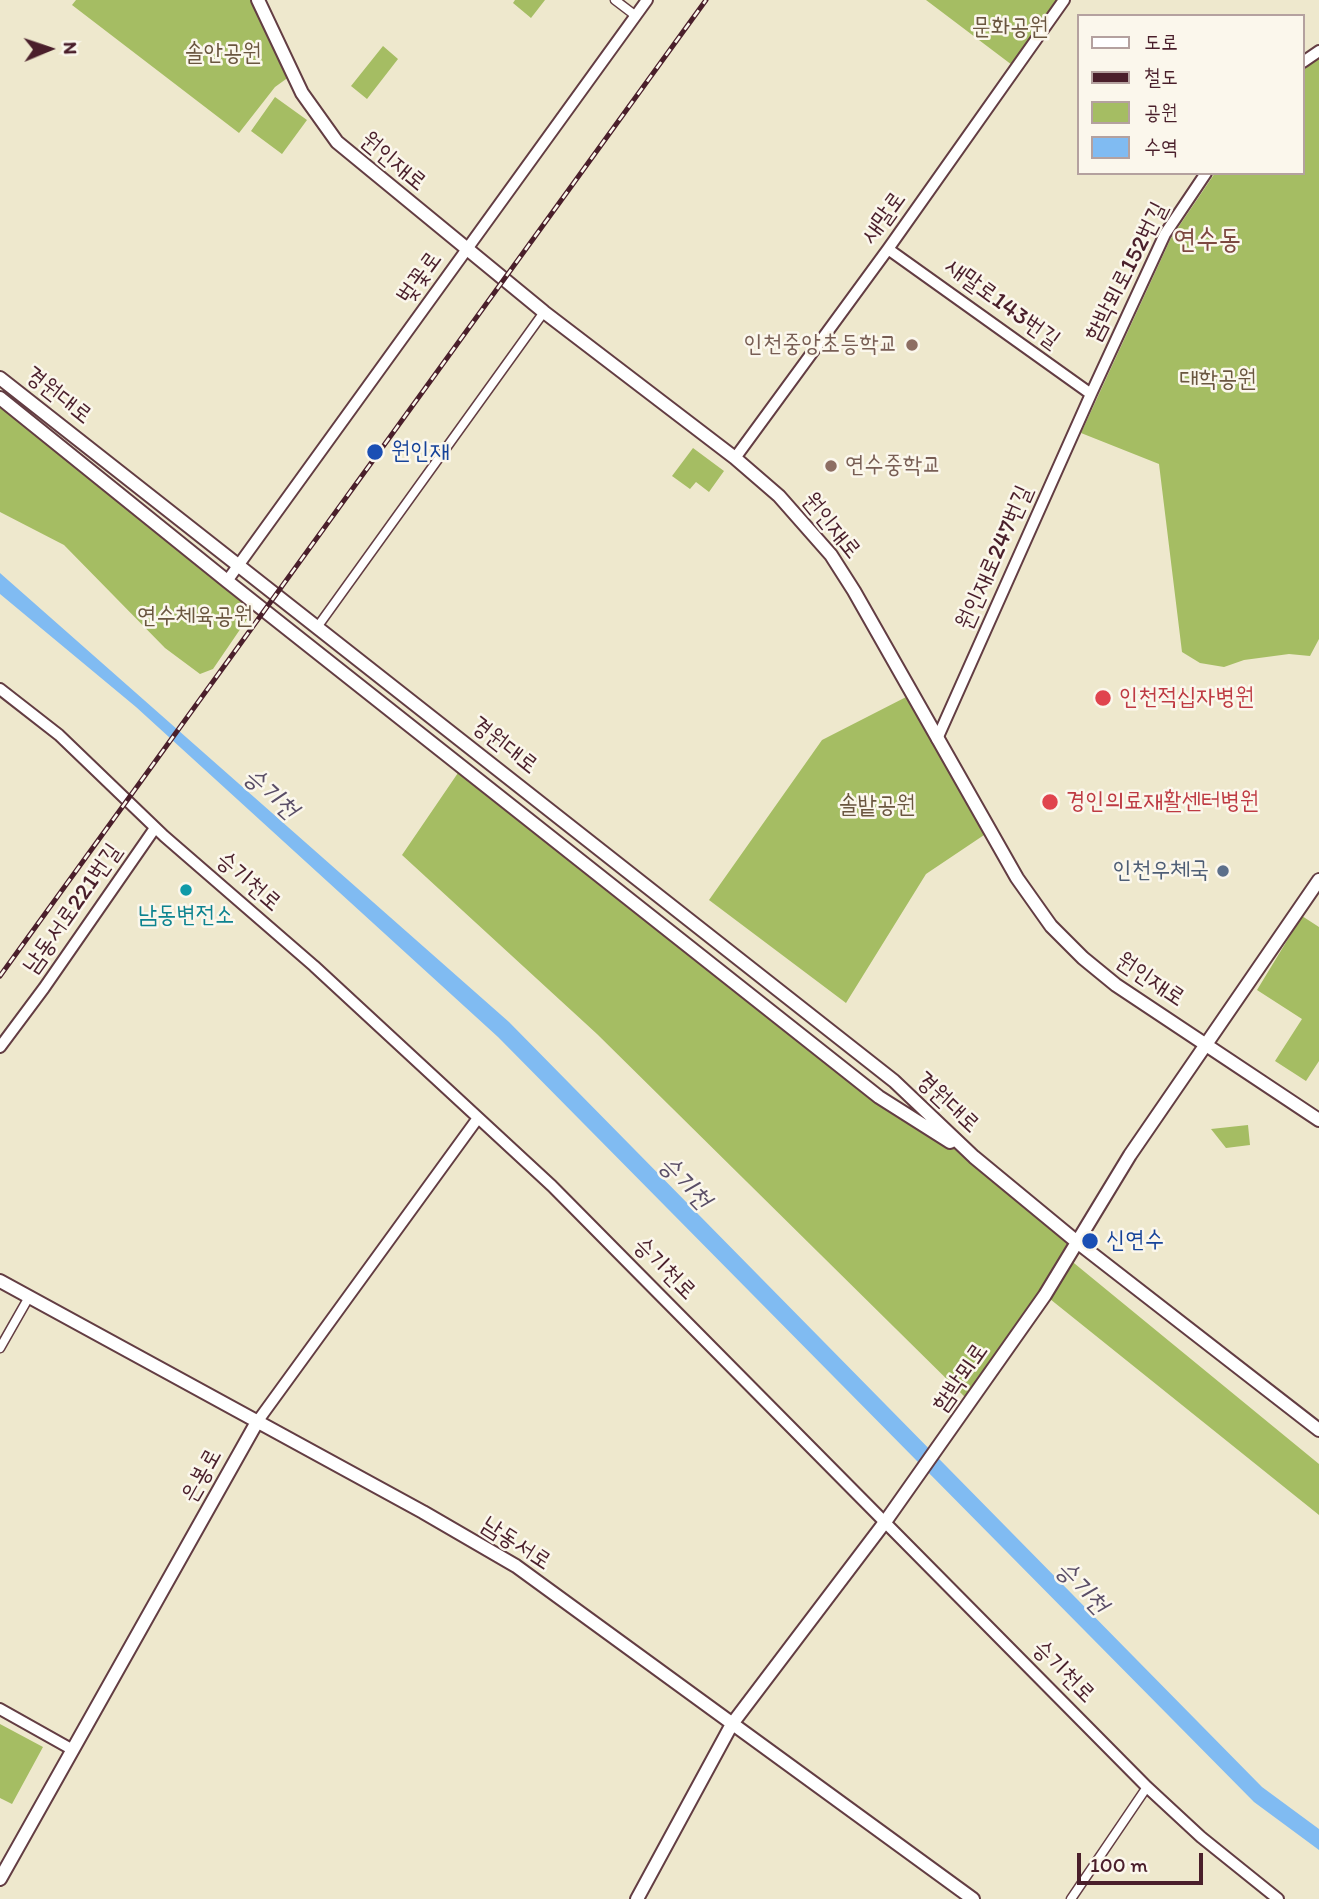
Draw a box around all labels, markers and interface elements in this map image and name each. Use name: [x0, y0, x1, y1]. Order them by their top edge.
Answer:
north arrow: [14, 14, 84, 84]
park label: 문화공원: [971, 14, 1049, 42]
legend: [1078, 14, 1305, 175]
text: 도로: [1144, 29, 1178, 54]
park label: 솔안공원: [184, 40, 262, 68]
text: N: [59, 41, 82, 55]
text: 철도: [1144, 64, 1178, 89]
text: 공원: [1144, 99, 1178, 124]
street label: 원인재로: [354, 126, 432, 198]
text: 수역: [1144, 134, 1178, 159]
street label: 새말로: [855, 186, 913, 250]
street label: 함박뫼로152번길: [1080, 198, 1174, 346]
district label: 연수동: [1173, 224, 1241, 258]
street label: 벚꽃로: [391, 246, 449, 310]
street label: 새말로143번길: [939, 253, 1065, 355]
place label: 인천중앙초등학교: [744, 331, 898, 359]
marker: 인천중앙초등학교: [904, 337, 920, 353]
street label: 경원대로: [19, 361, 97, 431]
park label: 대학공원: [1179, 366, 1257, 394]
place label: 원인재: [391, 438, 449, 466]
marker: 원인재: [365, 442, 385, 462]
place label: 연수중학교: [845, 452, 942, 480]
marker: 연수중학교: [823, 458, 839, 474]
street label: 원인재로247번길: [950, 481, 1040, 635]
street label: 원인재로: [796, 487, 866, 565]
park label: 연수체육공원: [137, 603, 253, 631]
place label: 인천적십자병원: [1119, 684, 1254, 712]
marker: 인천적십자병원: [1093, 688, 1113, 708]
street label: 경원대로: [465, 711, 543, 781]
water label: 승기천: [236, 761, 304, 827]
place label: 경인의료재활센터병원: [1066, 788, 1259, 816]
park label: 솔밭공원: [838, 792, 916, 820]
marker: 경인의료재활센터병원: [1040, 792, 1060, 812]
street label: 남동서로221번길: [18, 838, 128, 980]
street label: 승기천로: [209, 846, 287, 918]
place label: 인천우체국: [1112, 857, 1209, 885]
marker: 인천우체국: [1215, 863, 1231, 879]
marker: 남동변전소: [178, 882, 194, 898]
place label: 남동변전소: [138, 902, 234, 930]
street label: 원인재로: [1110, 946, 1190, 1014]
street label: 경원대로: [909, 1066, 985, 1140]
water label: 승기천: [651, 1150, 717, 1216]
place label: 신연수: [1106, 1227, 1164, 1255]
marker: 신연수: [1080, 1231, 1100, 1251]
street label: 승기천로: [627, 1232, 701, 1306]
street label: 함박뫼로: [927, 1338, 995, 1418]
street label: 은봉로: [175, 1444, 229, 1508]
street label: 남동서로: [476, 1511, 556, 1577]
water label: 승기천: [1048, 1555, 1114, 1621]
street label: 승기천로: [1026, 1635, 1100, 1709]
scale bar: [1081, 1840, 1207, 1884]
text: 100 m: [1090, 1852, 1148, 1877]

